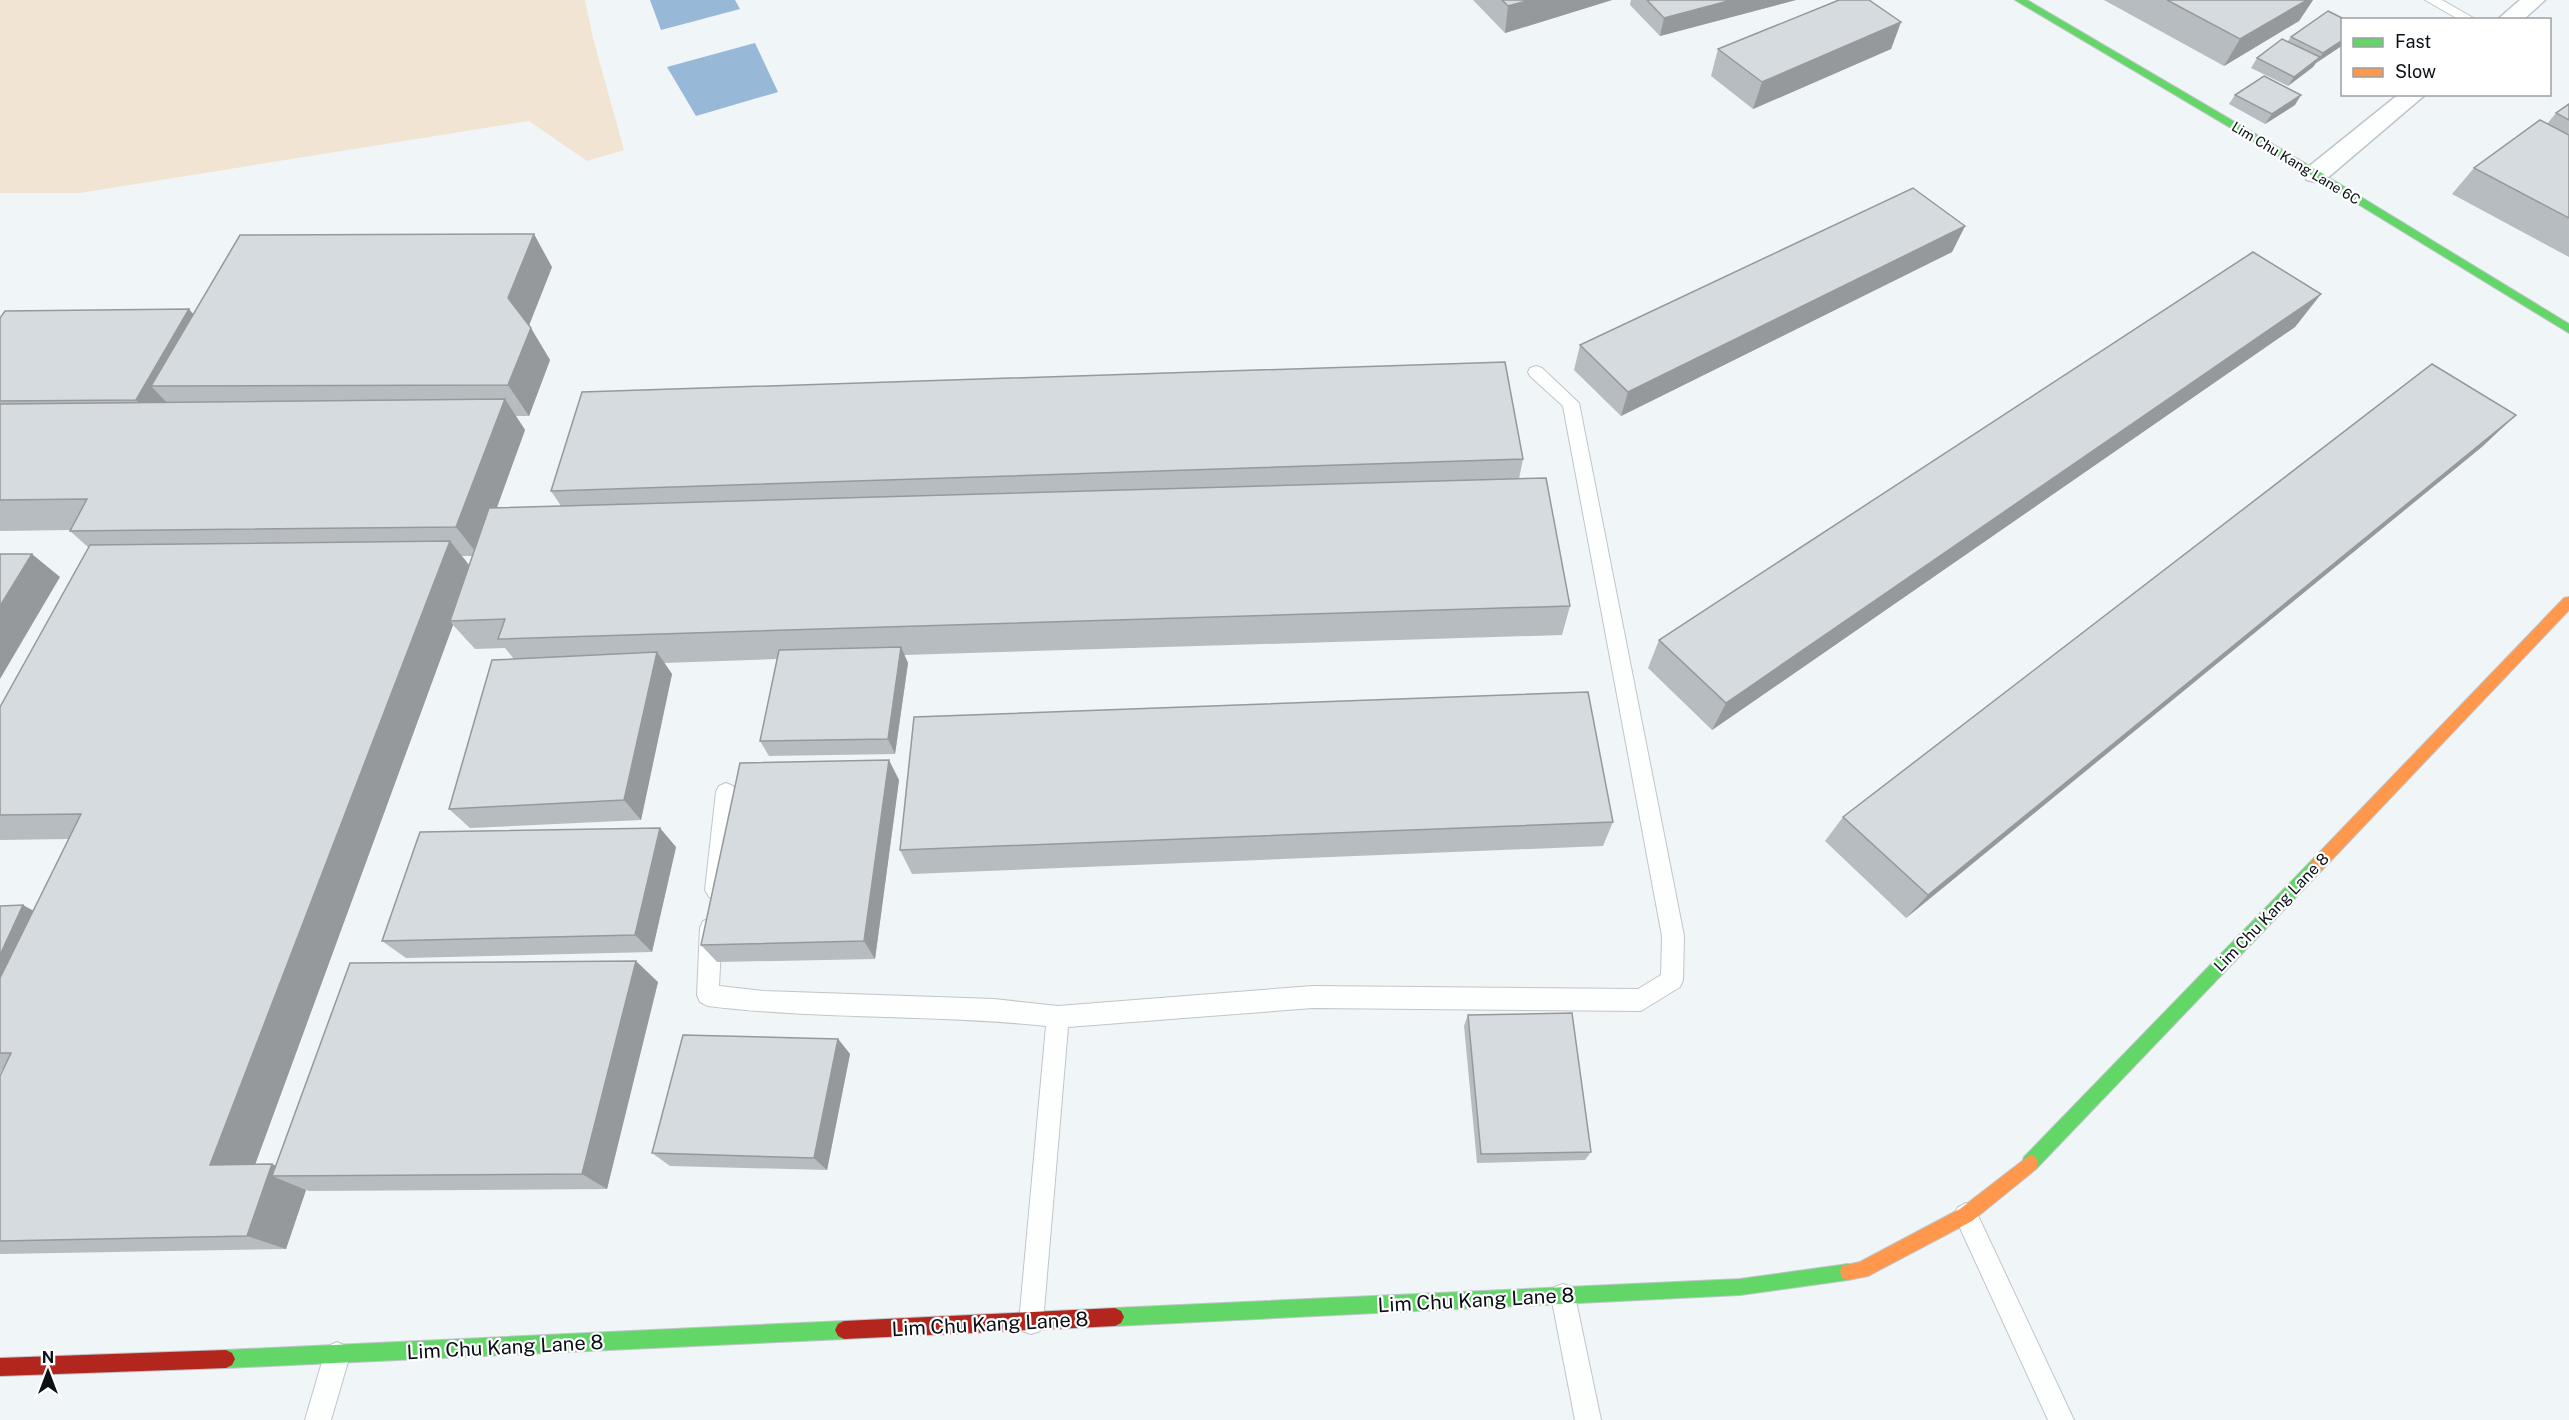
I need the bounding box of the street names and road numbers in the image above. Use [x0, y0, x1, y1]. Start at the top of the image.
street label: Lim Chu Kang Lane 6C [2229, 118, 2363, 208]
street label: Lim Chu Kang Lane 8 [2210, 849, 2333, 976]
street label: Lim Chu Kang Lane 8 [1377, 1283, 1575, 1317]
street label: Lim Chu Kang Lane 8 [891, 1307, 1089, 1341]
street label: Lim Chu Kang Lane 8 [406, 1330, 604, 1364]

